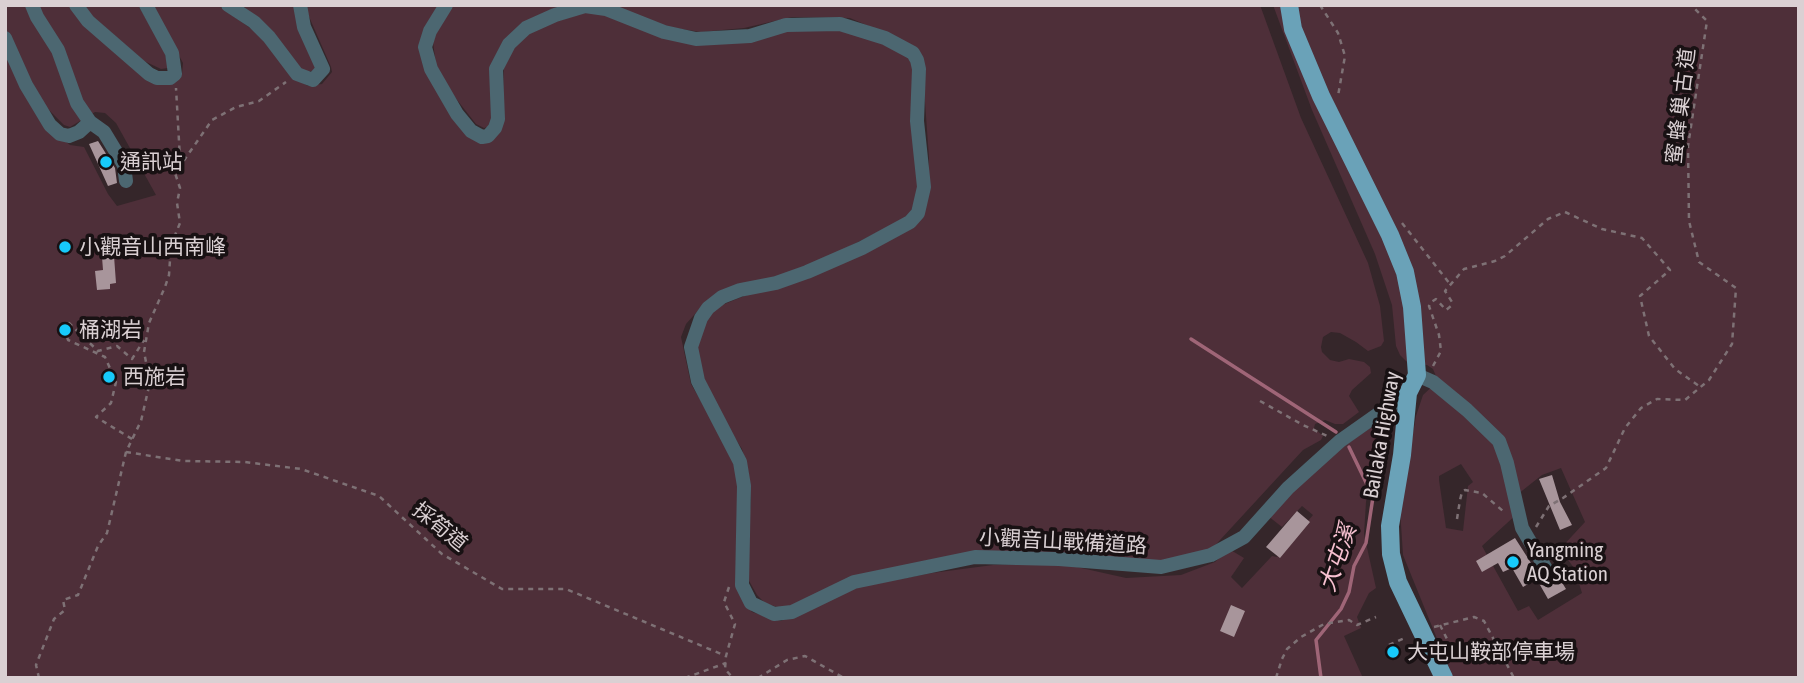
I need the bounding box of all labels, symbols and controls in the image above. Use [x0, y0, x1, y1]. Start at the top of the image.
street label: 蜜 蜂 巢 古 道 [1661, 47, 1701, 165]
place label: 通訊站 [120, 149, 183, 175]
marker: 通訊站 [98, 154, 114, 170]
place label: 小觀音山西南峰 [79, 234, 226, 260]
marker: 小觀音山西南峰 [57, 239, 73, 255]
place label: 桶湖岩 [79, 317, 142, 343]
marker: 桶湖岩 [57, 322, 73, 338]
place label: 西施岩 [123, 364, 186, 390]
marker: 西施岩 [101, 369, 117, 385]
street label: Bailaka Highway [1358, 369, 1406, 501]
street label: 採筍道 [408, 497, 472, 557]
water label: 大屯溪 [1314, 521, 1362, 595]
street label: 小觀音山戰備道路 [978, 525, 1148, 559]
place label: Yangming AQ Station [1527, 537, 1608, 587]
marker: Yangming AQ Station [1505, 554, 1521, 570]
place label: 大屯山鞍部停車場 [1407, 639, 1575, 665]
marker: 大屯山鞍部停車場 [1385, 644, 1401, 660]

